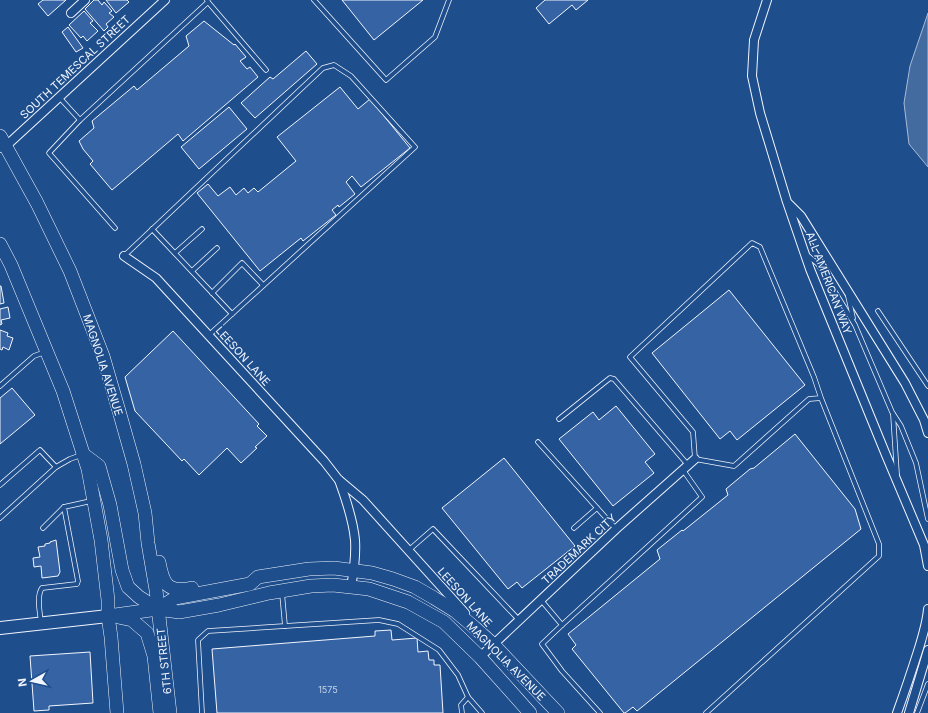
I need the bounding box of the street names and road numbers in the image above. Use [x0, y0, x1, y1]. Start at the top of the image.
street label: SOUTH TEMESCAL STREET [17, 12, 133, 122]
street label: ALL AMERICAN WAY [803, 230, 855, 337]
street label: MAGNOLIA AVENUE [80, 312, 126, 418]
street label: LEESON LANE [213, 323, 273, 389]
street label: TRADEMARK CITY [539, 510, 620, 587]
street label: LEESON LANE [435, 564, 495, 630]
street label: MAGNOLIA AVENUE [464, 619, 548, 703]
street label: 6TH STREET [154, 627, 174, 695]

